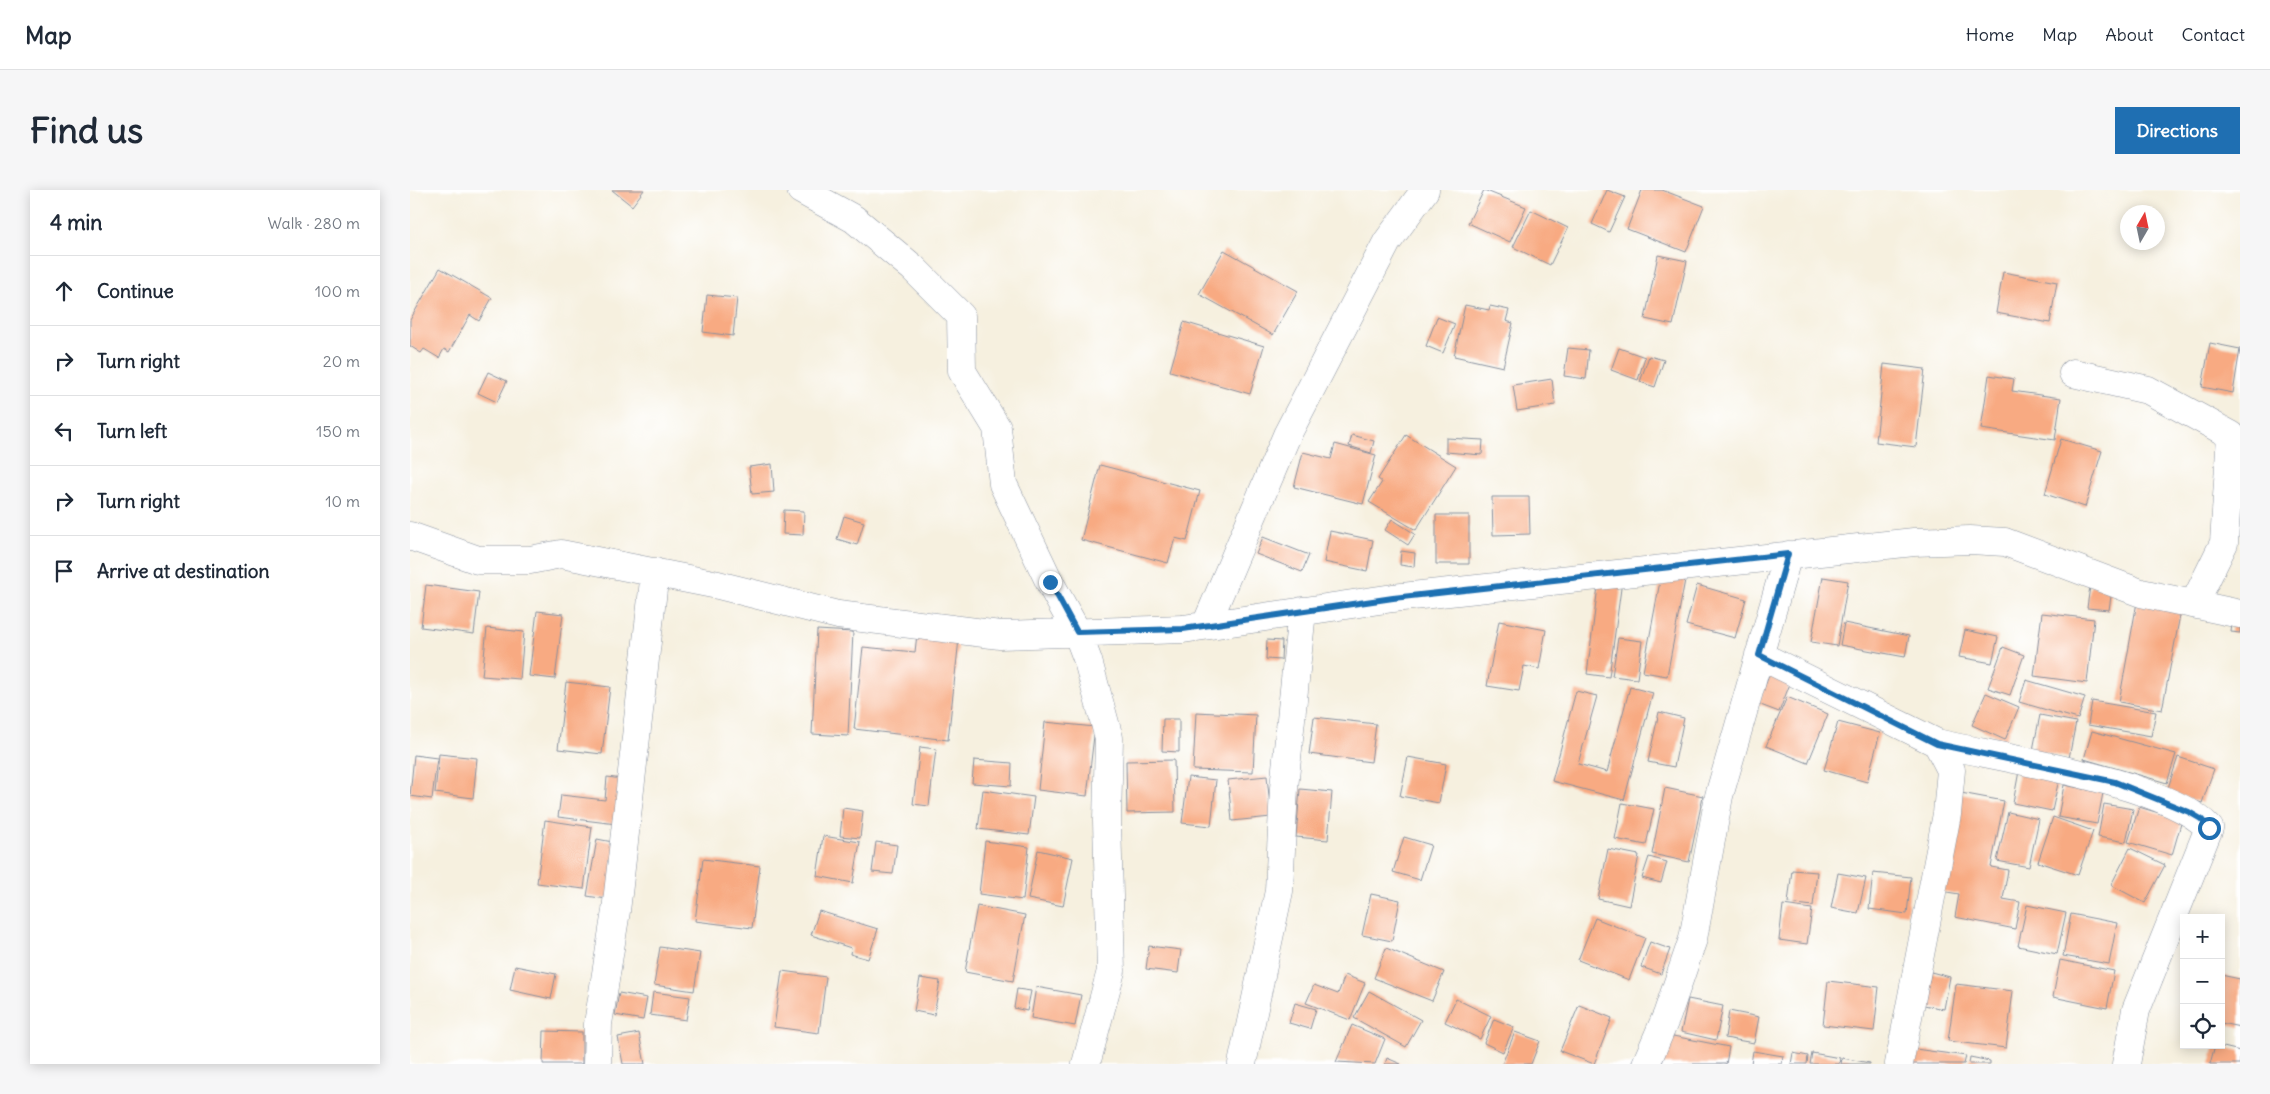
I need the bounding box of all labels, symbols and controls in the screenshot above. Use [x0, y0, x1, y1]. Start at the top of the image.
text: Map [25, 20, 72, 50]
text: Home [1966, 23, 2014, 46]
text: Map [2042, 23, 2077, 46]
text: About [2105, 23, 2153, 46]
text: Contact [2181, 23, 2245, 46]
button: Directions [2115, 107, 2240, 154]
text: Find us [30, 108, 143, 152]
north arrow [2120, 205, 2165, 250]
text: 4 min [50, 209, 102, 236]
text: Walk · 280 m [268, 213, 360, 233]
icon: ahead [50, 277, 78, 305]
text: Continue [97, 279, 174, 303]
text: 100 m [315, 281, 360, 301]
icon: right [50, 347, 78, 375]
text: Turn right [97, 349, 180, 373]
text: 20 m [323, 351, 360, 371]
icon: left [50, 417, 78, 445]
text: Turn left [97, 419, 167, 443]
text: 150 m [316, 421, 360, 441]
icon: right [50, 487, 78, 515]
text: Turn right [97, 489, 180, 513]
text: 10 m [325, 491, 360, 511]
icon: arrive [50, 557, 78, 585]
text: Arrive at destination [97, 559, 270, 583]
route end [1039, 571, 1062, 594]
route start [2198, 817, 2221, 840]
map controls [2180, 914, 2225, 1049]
button: + [2180, 914, 2225, 959]
button: − [2180, 959, 2225, 1004]
button: locate [2180, 1004, 2225, 1049]

